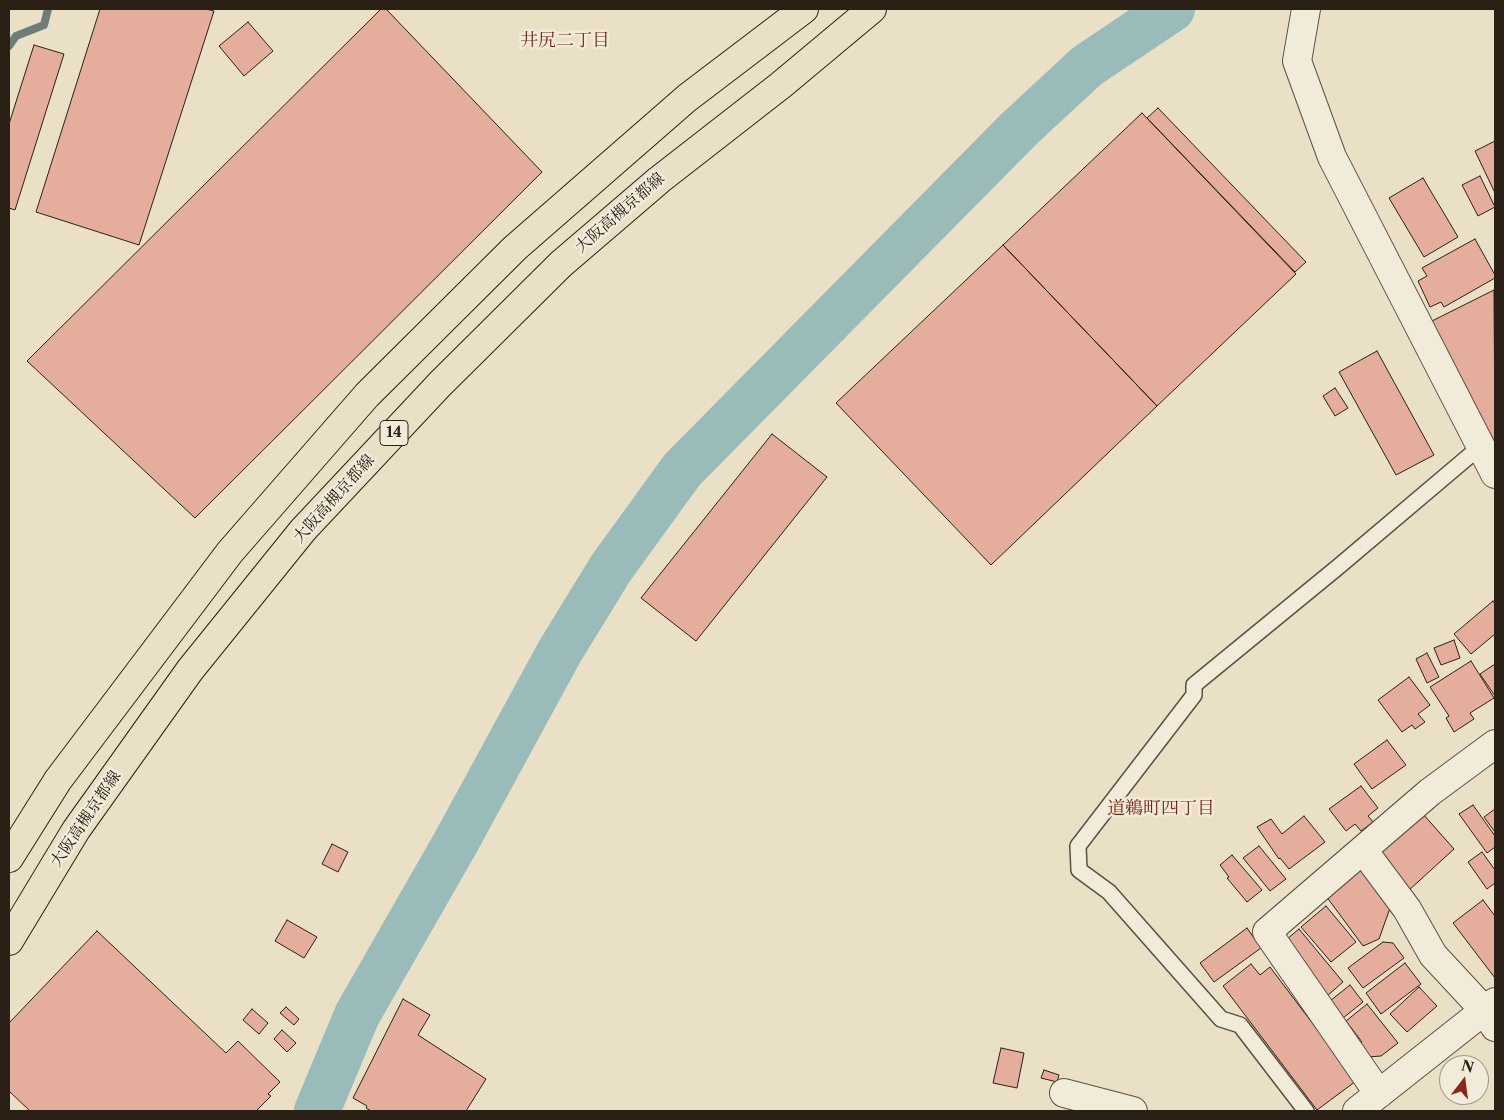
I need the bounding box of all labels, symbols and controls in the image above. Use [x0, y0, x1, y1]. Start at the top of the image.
district label: 井尻二丁目 [520, 30, 610, 52]
street label: 大阪高槻京都線 [571, 169, 669, 257]
road number: 14 [380, 420, 408, 446]
street label: 大阪高槻京都線 [289, 451, 379, 547]
street label: 大阪高槻京都線 [47, 767, 125, 871]
district label: 道鵜町四丁目 [1107, 798, 1215, 820]
north arrow [1439, 1055, 1489, 1105]
text: N [1459, 1056, 1476, 1077]

